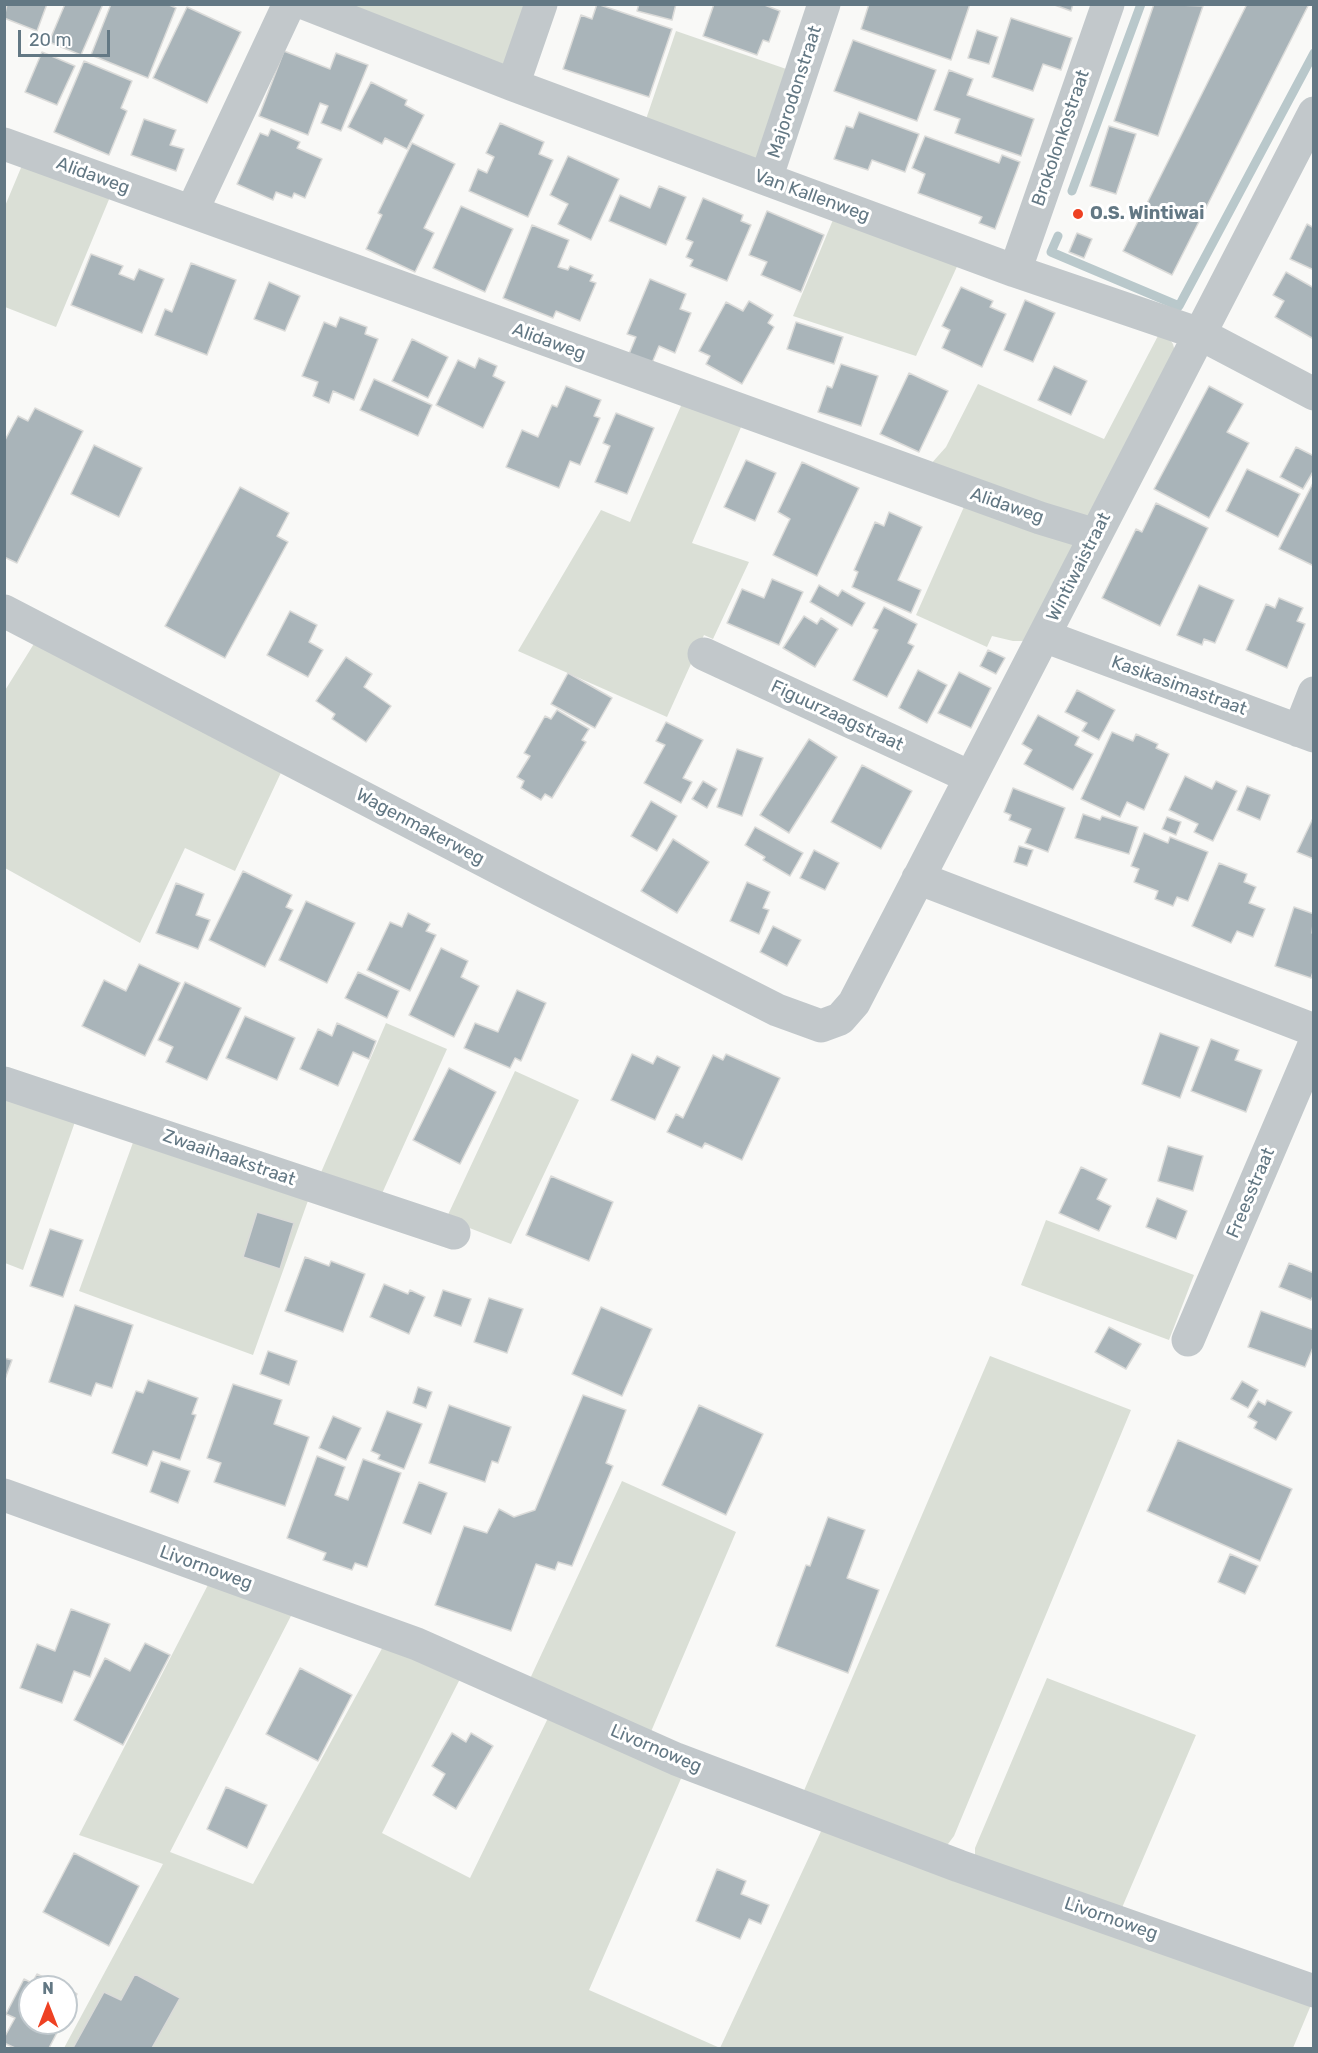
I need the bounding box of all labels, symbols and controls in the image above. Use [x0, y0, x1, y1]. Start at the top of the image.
scale bar [21, 18, 112, 56]
street label: Majorodonstraat [763, 23, 827, 161]
text: 20 m [29, 29, 71, 51]
street label: Brokolonkostraat [1028, 67, 1094, 209]
street label: Alidaweg [53, 153, 133, 199]
street label: Van Kallenweg [751, 165, 873, 227]
place label: O.S. Wintiwai [1090, 203, 1204, 225]
marker: O.S. Wintiwai [1071, 207, 1085, 221]
street label: Alidaweg [509, 319, 589, 365]
street label: Alidaweg [967, 483, 1047, 529]
street label: Wintiwaistraat [1042, 509, 1116, 625]
street label: Kasikasimastraat [1108, 651, 1250, 721]
street label: Figuurzaagstraat [767, 676, 907, 756]
street label: Wagenmakerweg [352, 784, 488, 870]
street label: Zwaaihaakstraat [160, 1125, 298, 1191]
street label: Freesstraat [1222, 1145, 1280, 1241]
street label: Livornoweg [157, 1541, 255, 1595]
street label: Livornoweg [607, 1720, 705, 1778]
street label: Livornoweg [1061, 1893, 1161, 1945]
north arrow [18, 1975, 78, 2035]
text: N [42, 1979, 54, 1998]

